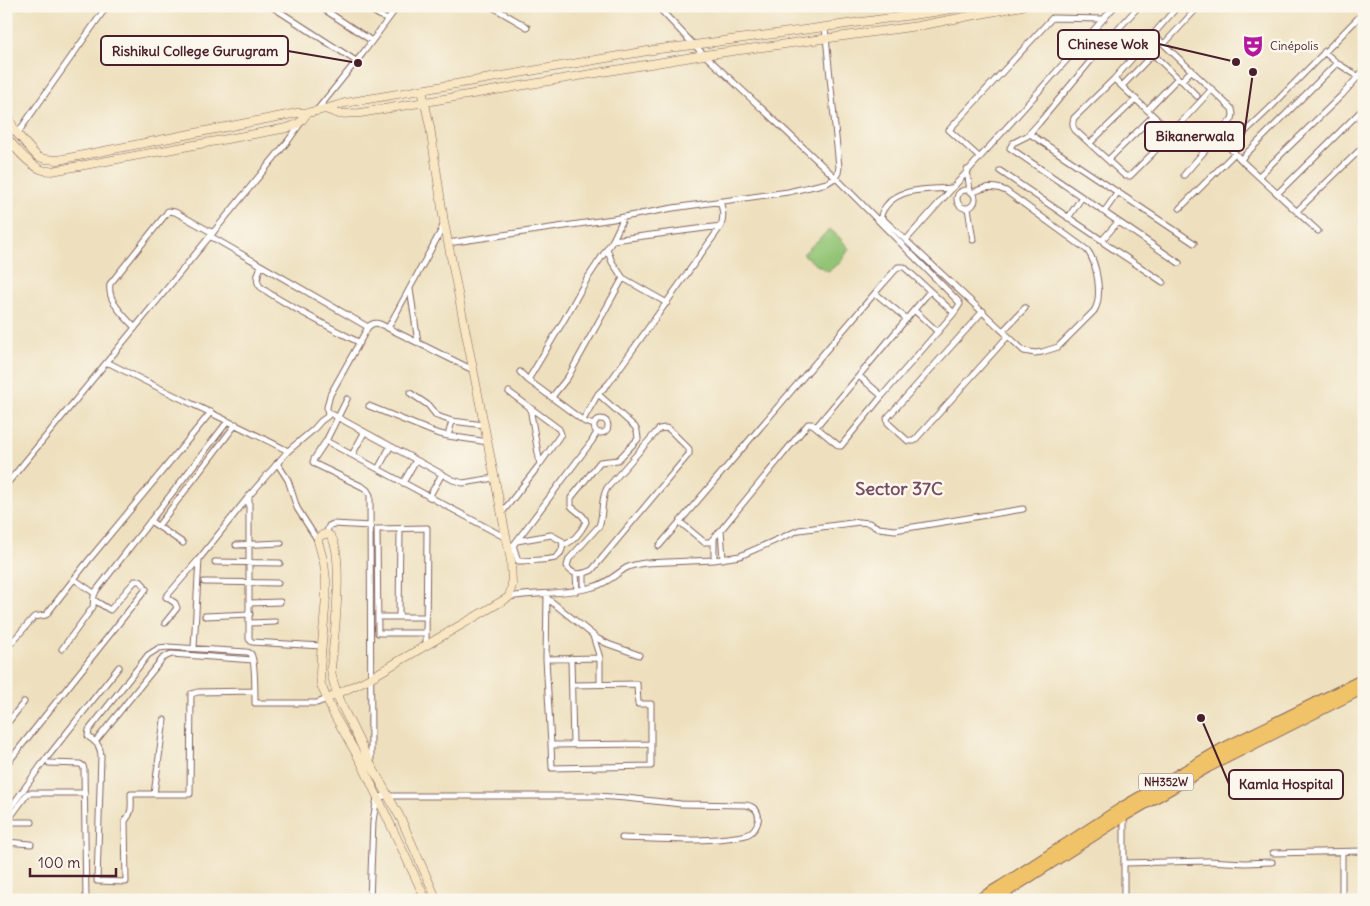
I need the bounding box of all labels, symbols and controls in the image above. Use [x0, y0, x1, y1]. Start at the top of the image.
callout: Chinese Wok [1058, 30, 1159, 59]
theatre icon: Cinépolis [1240, 33, 1266, 59]
text: Chinese Wok [1068, 35, 1148, 53]
callout: Rishikul College Gurugram [101, 36, 288, 65]
place label: Cinépolis [1270, 38, 1318, 53]
text: Rishikul College Gurugram [112, 42, 279, 60]
callout: Bikanerwala [1145, 122, 1244, 151]
text: Bikanerwala [1156, 127, 1234, 145]
district label: Sector 37C [855, 477, 943, 500]
callout: Kamla Hospital [1229, 770, 1343, 799]
road number: NH352W [1138, 774, 1194, 790]
text: Kamla Hospital [1239, 775, 1333, 793]
scale bar [30, 846, 116, 878]
text: 100 m [38, 853, 80, 872]

